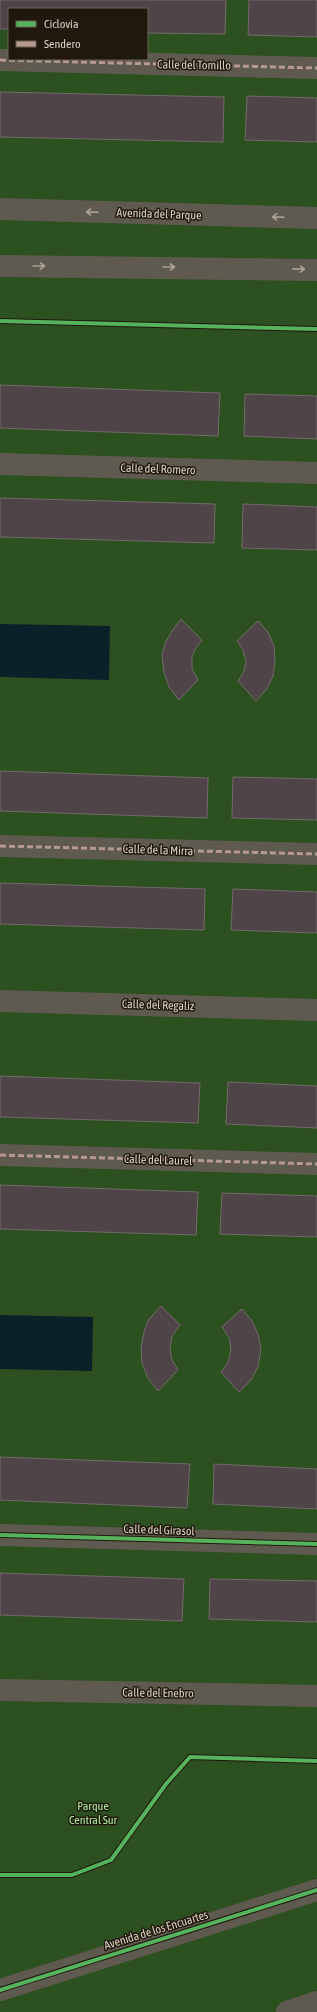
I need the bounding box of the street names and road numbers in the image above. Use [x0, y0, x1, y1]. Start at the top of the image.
street label: Calle del Tomillo [157, 57, 231, 73]
street label: Avenida del Parque [116, 206, 202, 222]
street label: Calle del Romero [120, 461, 196, 477]
street label: Calle de la Mirra [122, 842, 194, 858]
street label: Calle del Regaliz [122, 997, 195, 1013]
street label: Calle del Laurel [124, 1152, 193, 1168]
street label: Calle del Girasol [123, 1522, 196, 1538]
street label: Calle del Enebro [122, 1685, 194, 1701]
street label: Avenida de los Encuartes [102, 1907, 210, 1953]

